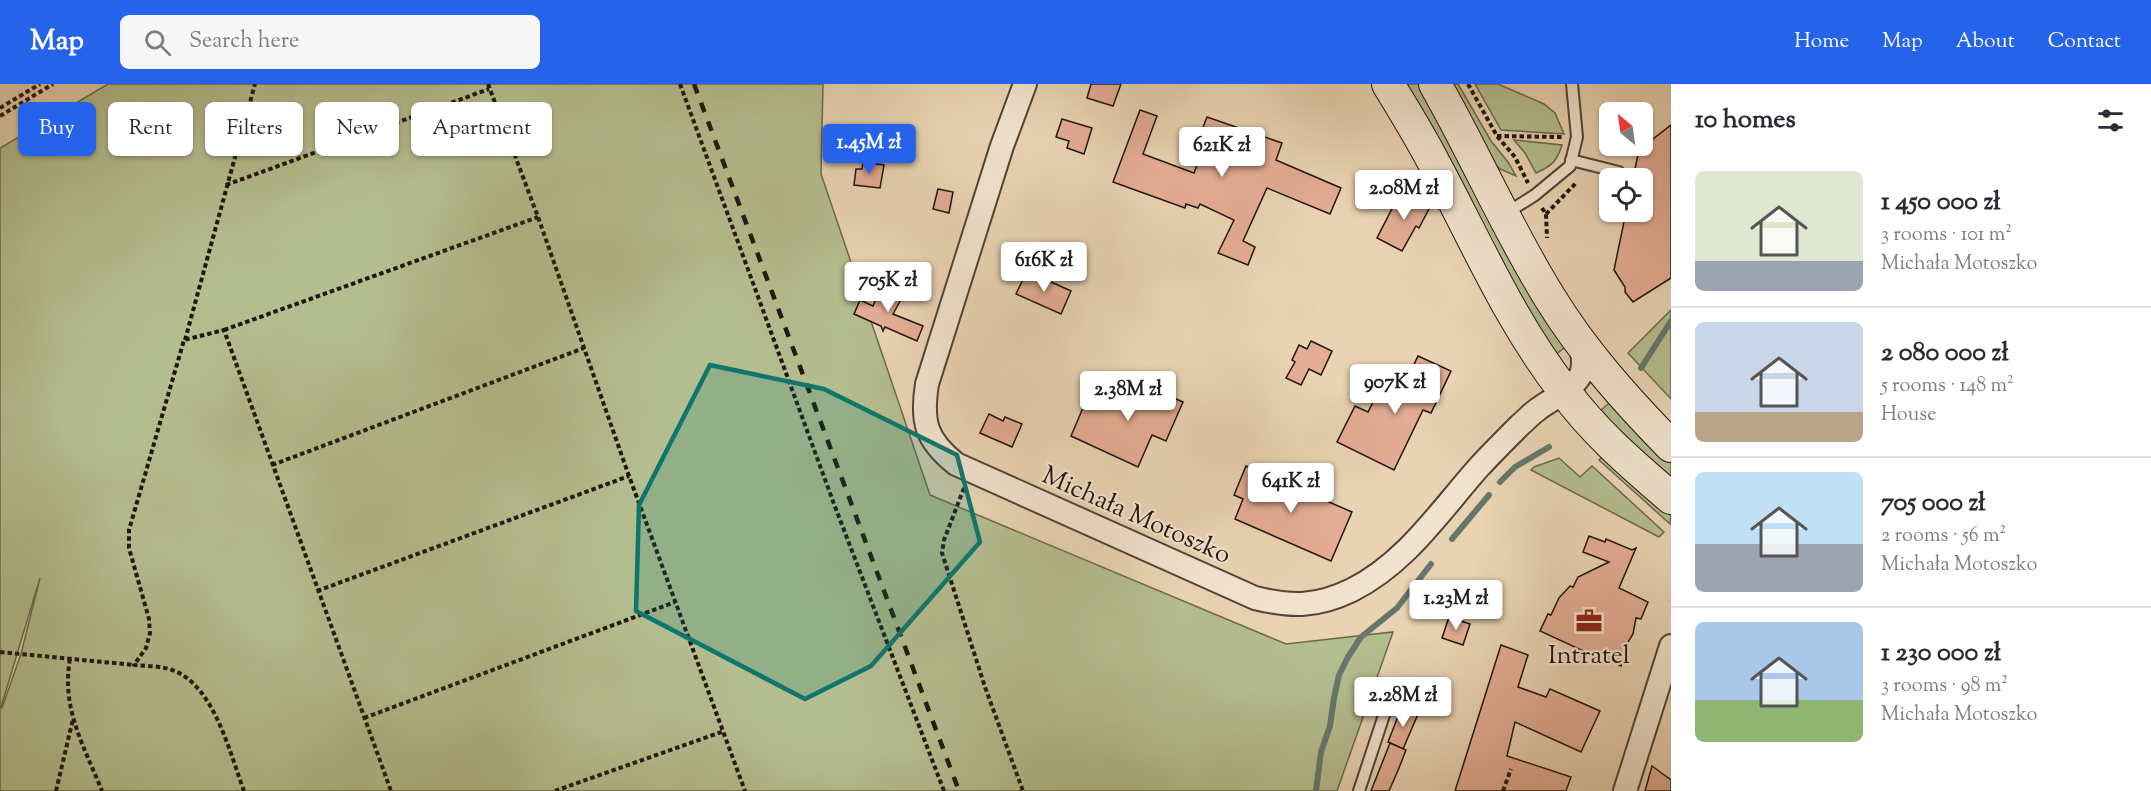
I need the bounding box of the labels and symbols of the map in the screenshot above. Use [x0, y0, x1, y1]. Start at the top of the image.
north arrow [1599, 102, 1653, 156]
pin: 1.45M zł [807, 124, 931, 175]
pin: 621K zł [1167, 127, 1277, 178]
pin: 2.08M zł [1342, 170, 1466, 221]
pin: 616K zł [989, 242, 1099, 293]
pin: 705K zł [833, 262, 943, 313]
pin: 907K zł [1340, 364, 1450, 415]
pin: 2.38M zł [1066, 371, 1190, 422]
street label: Michała Motoszko [1036, 458, 1236, 575]
pin: 641K zł [1236, 463, 1346, 514]
pin: 1.23M zł [1394, 580, 1518, 631]
office icon: Intratel [1574, 606, 1604, 636]
place label: Intratel [1548, 638, 1630, 675]
pin: 2.28M zł [1341, 677, 1465, 728]

